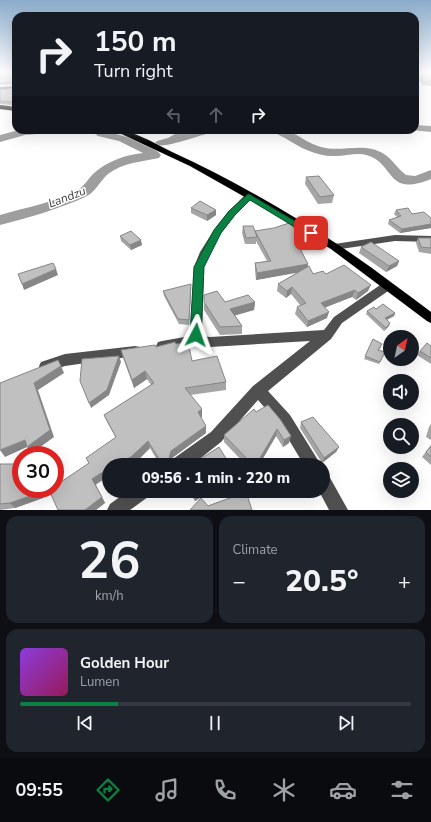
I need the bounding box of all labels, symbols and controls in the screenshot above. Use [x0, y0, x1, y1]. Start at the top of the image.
text: 150 m [94, 23, 177, 61]
icon: right [28, 28, 80, 80]
text: Turn right [94, 59, 173, 83]
icon: left [163, 104, 185, 126]
icon: ahead [205, 104, 227, 126]
icon: right [247, 104, 269, 126]
water label: Landzu [46, 182, 88, 211]
pin [294, 216, 328, 250]
icon: arrive [300, 222, 322, 244]
position arrow [175, 314, 217, 356]
north arrow [383, 330, 419, 366]
map controls [383, 330, 419, 498]
button: sound [383, 374, 419, 410]
button: search [383, 418, 419, 454]
speed limit sign: 30 [12, 446, 64, 498]
button: layers [383, 462, 419, 498]
text: 09:56 · 1 min · 220 m [142, 468, 290, 488]
text: 26 [78, 525, 140, 596]
text: Climate [233, 541, 278, 559]
text: 20.5° [285, 561, 358, 602]
text: − [233, 567, 246, 597]
text: + [398, 567, 411, 597]
text: km/h [95, 587, 124, 605]
text: Golden Hour [80, 653, 169, 673]
text: Lumen [80, 673, 120, 691]
icon: previous [74, 712, 96, 734]
icon: pause [204, 712, 226, 734]
icon: next [335, 712, 357, 734]
icon: directions [94, 776, 122, 804]
icon: music [153, 776, 181, 804]
icon: phone [211, 776, 239, 804]
icon: climate [270, 776, 298, 804]
icon: car [329, 776, 357, 804]
icon: filters [388, 776, 416, 804]
text: 09:55 [15, 778, 63, 802]

